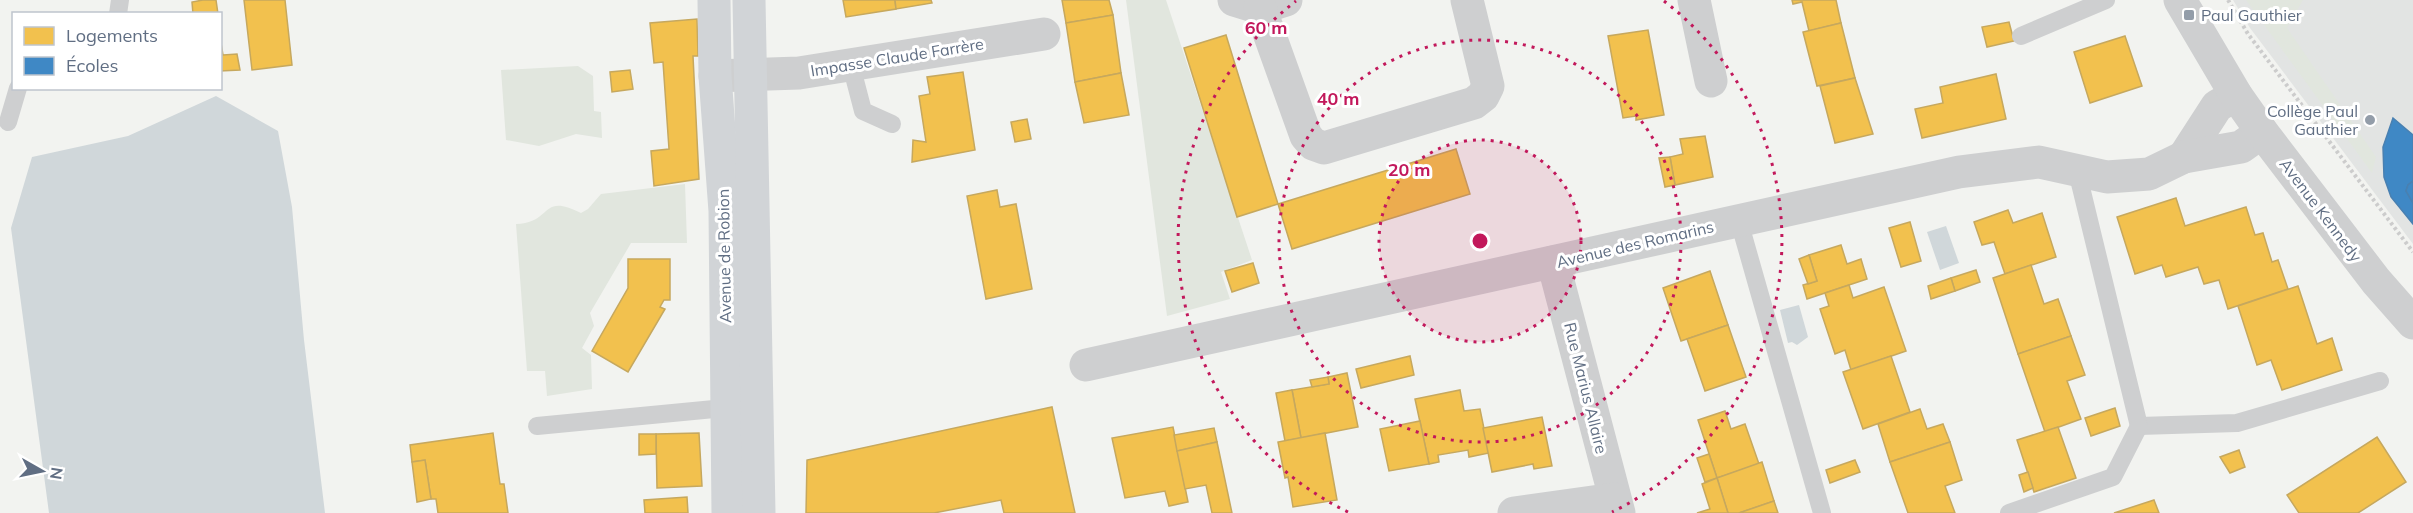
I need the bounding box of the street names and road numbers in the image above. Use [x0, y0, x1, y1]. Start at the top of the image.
street label: Impasse Claude Farrère [809, 33, 985, 81]
street label: Avenue Kennedy [2276, 154, 2367, 266]
street label: Avenue de Robion [713, 189, 735, 323]
street label: Avenue des Romarins [1554, 216, 1716, 272]
street label: Rue Marius Allaire [1560, 320, 1612, 456]

